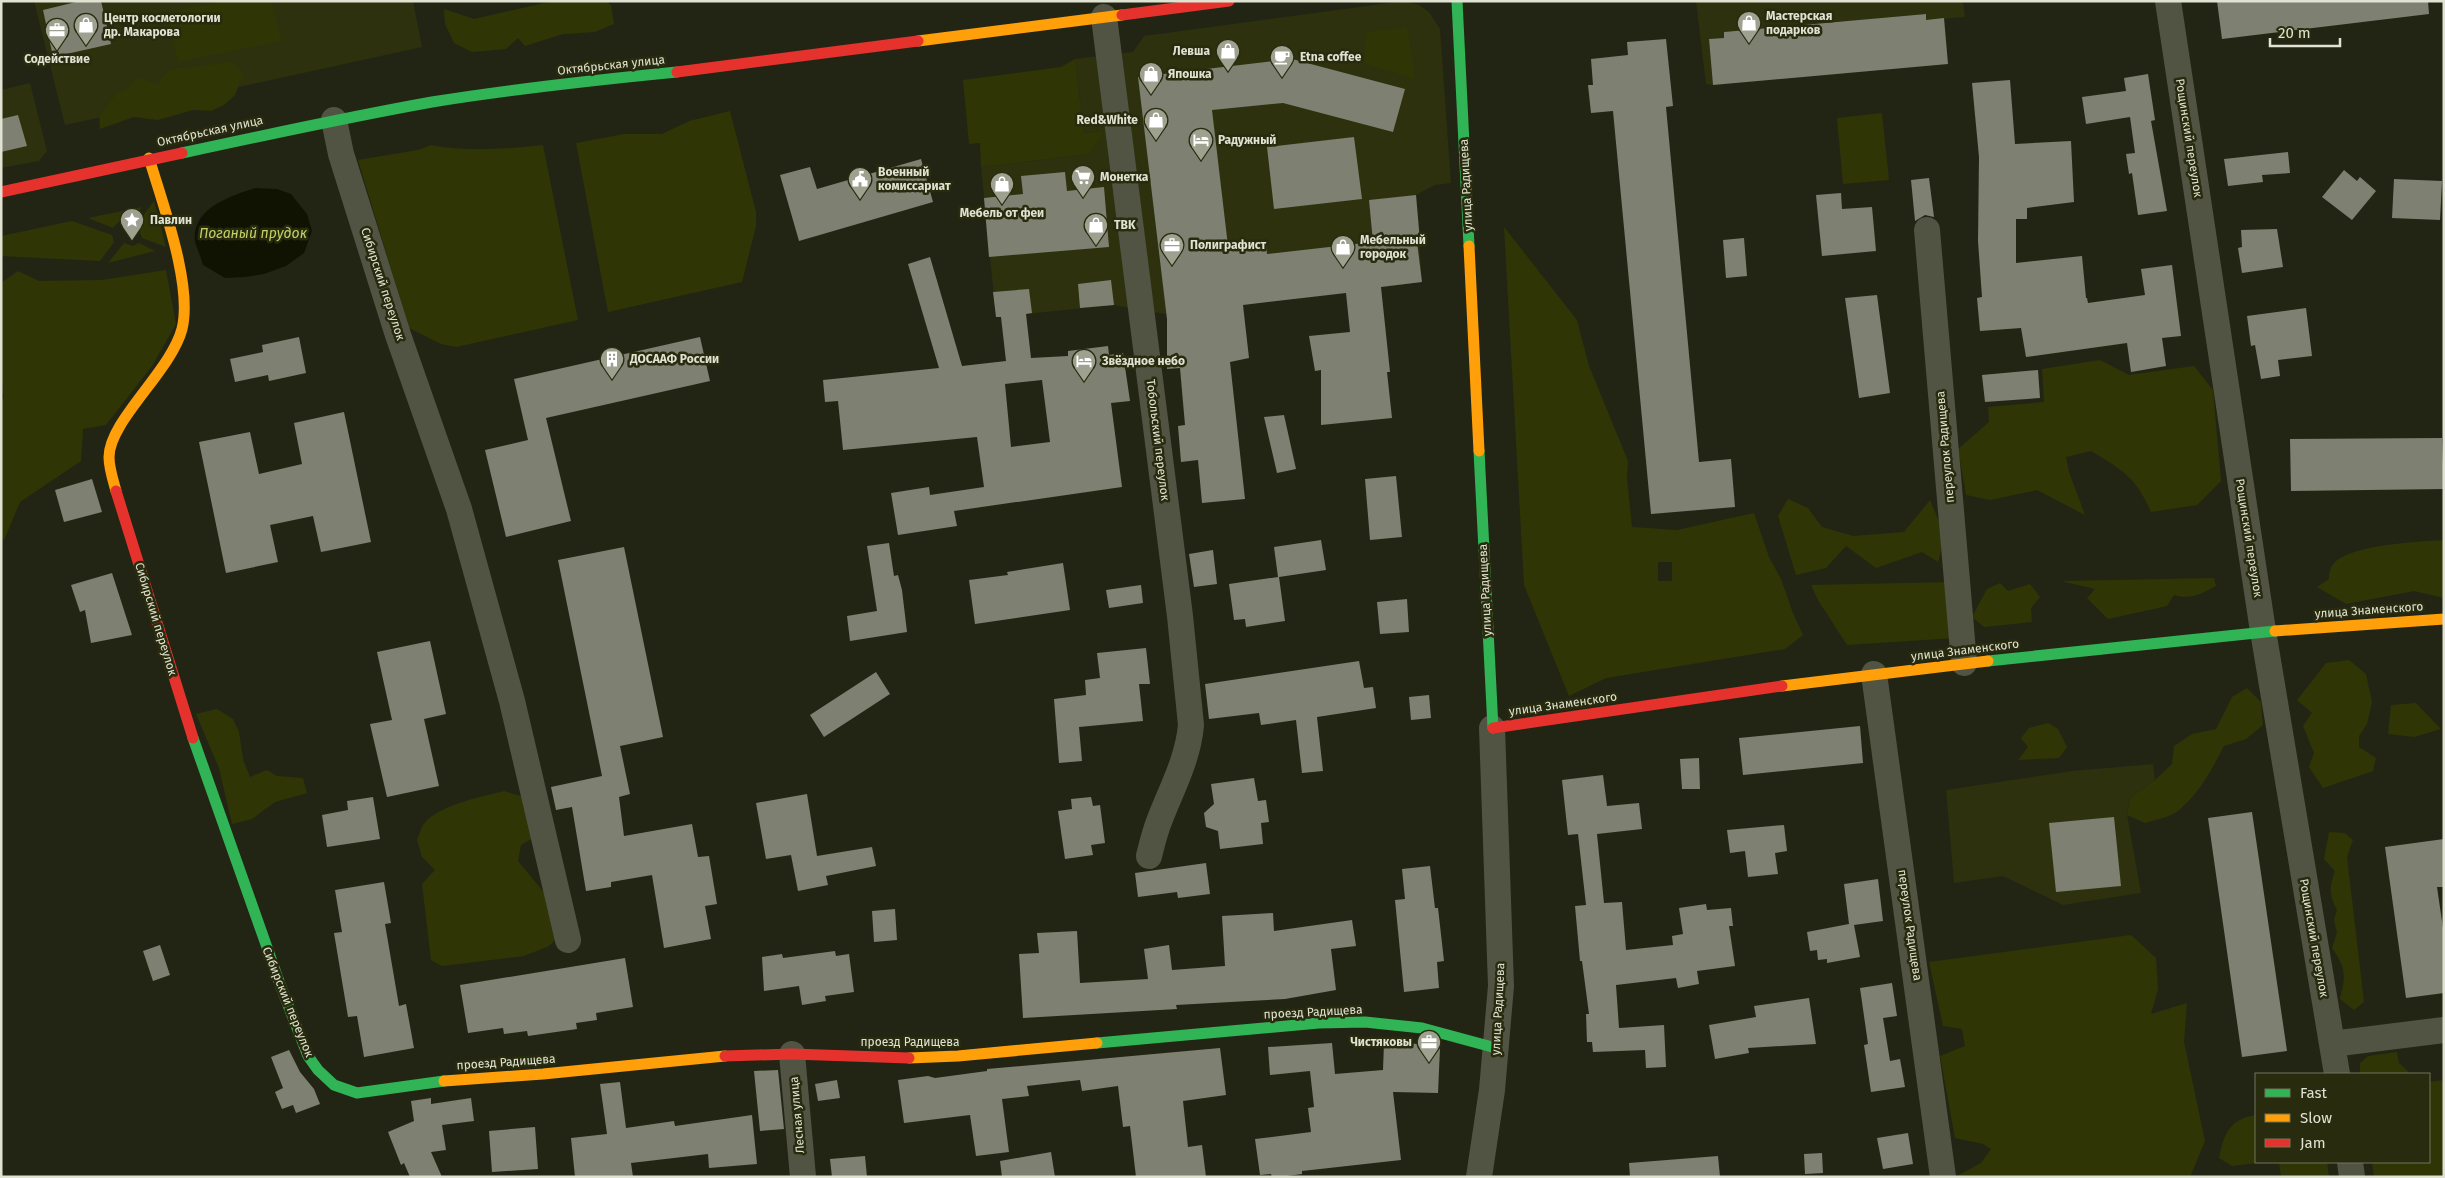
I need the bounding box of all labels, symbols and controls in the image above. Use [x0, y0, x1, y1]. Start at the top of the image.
place label: Мастерская подарков [1766, 9, 1832, 37]
shop icon: Мастерская подарков [1736, 10, 1762, 44]
place label: Центр косметологии др. Макарова [104, 11, 221, 39]
shop icon: Центр косметологии др. Макарова [73, 12, 99, 46]
scale bar [2270, 15, 2340, 47]
office icon: Содействие [44, 17, 70, 51]
text: 20 m [2278, 24, 2311, 42]
shop icon: Левша [1215, 38, 1241, 72]
place label: Левша [1173, 44, 1210, 58]
cafe icon: Etna coffee [1269, 44, 1295, 78]
place label: Etna coffee [1300, 50, 1362, 64]
place label: Содействие [24, 52, 90, 66]
street label: Октябрьская улица [557, 52, 665, 78]
shop icon: Япошка [1138, 61, 1164, 95]
place label: Япошка [1168, 67, 1212, 81]
street label: Рощинский переулок [2173, 78, 2205, 199]
shop icon: Red&White [1143, 107, 1169, 141]
street label: Октябрьская улица [156, 113, 264, 149]
place label: Red&White [1077, 113, 1138, 127]
hotel icon: Радужный [1188, 127, 1214, 161]
place label: Радужный [1218, 133, 1276, 147]
street label: улица Радищева [1457, 138, 1475, 232]
supermarket icon: Монетка [1070, 164, 1096, 198]
place label: Военный комиссариат [878, 165, 951, 193]
public building icon: Военный комиссариат [847, 166, 873, 200]
place label: Монетка [1100, 170, 1149, 184]
shop icon: Мебель от феи [989, 171, 1015, 205]
place label: Мебель от феи [960, 206, 1044, 220]
place icon: Павлин [119, 207, 145, 241]
shop icon: TBK [1083, 212, 1109, 246]
place label: Павлин [150, 213, 192, 227]
place label: TBK [1114, 218, 1136, 232]
water label: Поганый прудок [199, 225, 308, 242]
street label: Сибирский переулок [358, 226, 408, 343]
office icon: Полиграфист [1159, 232, 1185, 266]
place label: Мебельный городок [1360, 233, 1426, 261]
shop icon: Мебельный городок [1330, 234, 1356, 268]
place label: Полиграфист [1190, 238, 1267, 252]
building icon: ДОСААФ России [599, 346, 625, 380]
hotel icon: Звёздное небо [1071, 348, 1097, 382]
place label: ДОСААФ России [629, 352, 719, 366]
place label: Звёздное небо [1101, 354, 1185, 368]
street label: Тобольский переулок [1144, 379, 1172, 502]
street label: переулок Радищева [1933, 390, 1957, 504]
street label: Рощинский переулок [2233, 478, 2265, 599]
street label: улица Радищева [1476, 543, 1494, 637]
street label: Сибирский переулок [132, 561, 180, 678]
street label: улица Знаменского [2314, 599, 2424, 621]
street label: улица Знаменского [1910, 636, 2020, 664]
street label: улица Знаменского [1508, 689, 1618, 719]
street label: переулок Радищева [1895, 868, 1925, 982]
street label: Рощинский переулок [2297, 878, 2331, 999]
street label: Сибирский переулок [259, 945, 317, 1060]
street label: улица Радищева [1489, 962, 1507, 1056]
street label: проезд Радищева [1263, 1002, 1363, 1022]
office icon: Чистяковы [1416, 1029, 1442, 1063]
street label: проезд Радищева [860, 1035, 960, 1049]
place label: Чистяковы [1350, 1035, 1412, 1049]
street label: проезд Радищева [456, 1052, 556, 1072]
legend [2255, 1073, 2430, 1163]
street label: Лесная улица [787, 1076, 807, 1154]
text: Fast [2300, 1084, 2327, 1102]
text: Slow [2300, 1109, 2332, 1127]
text: Jam [2300, 1134, 2326, 1152]

